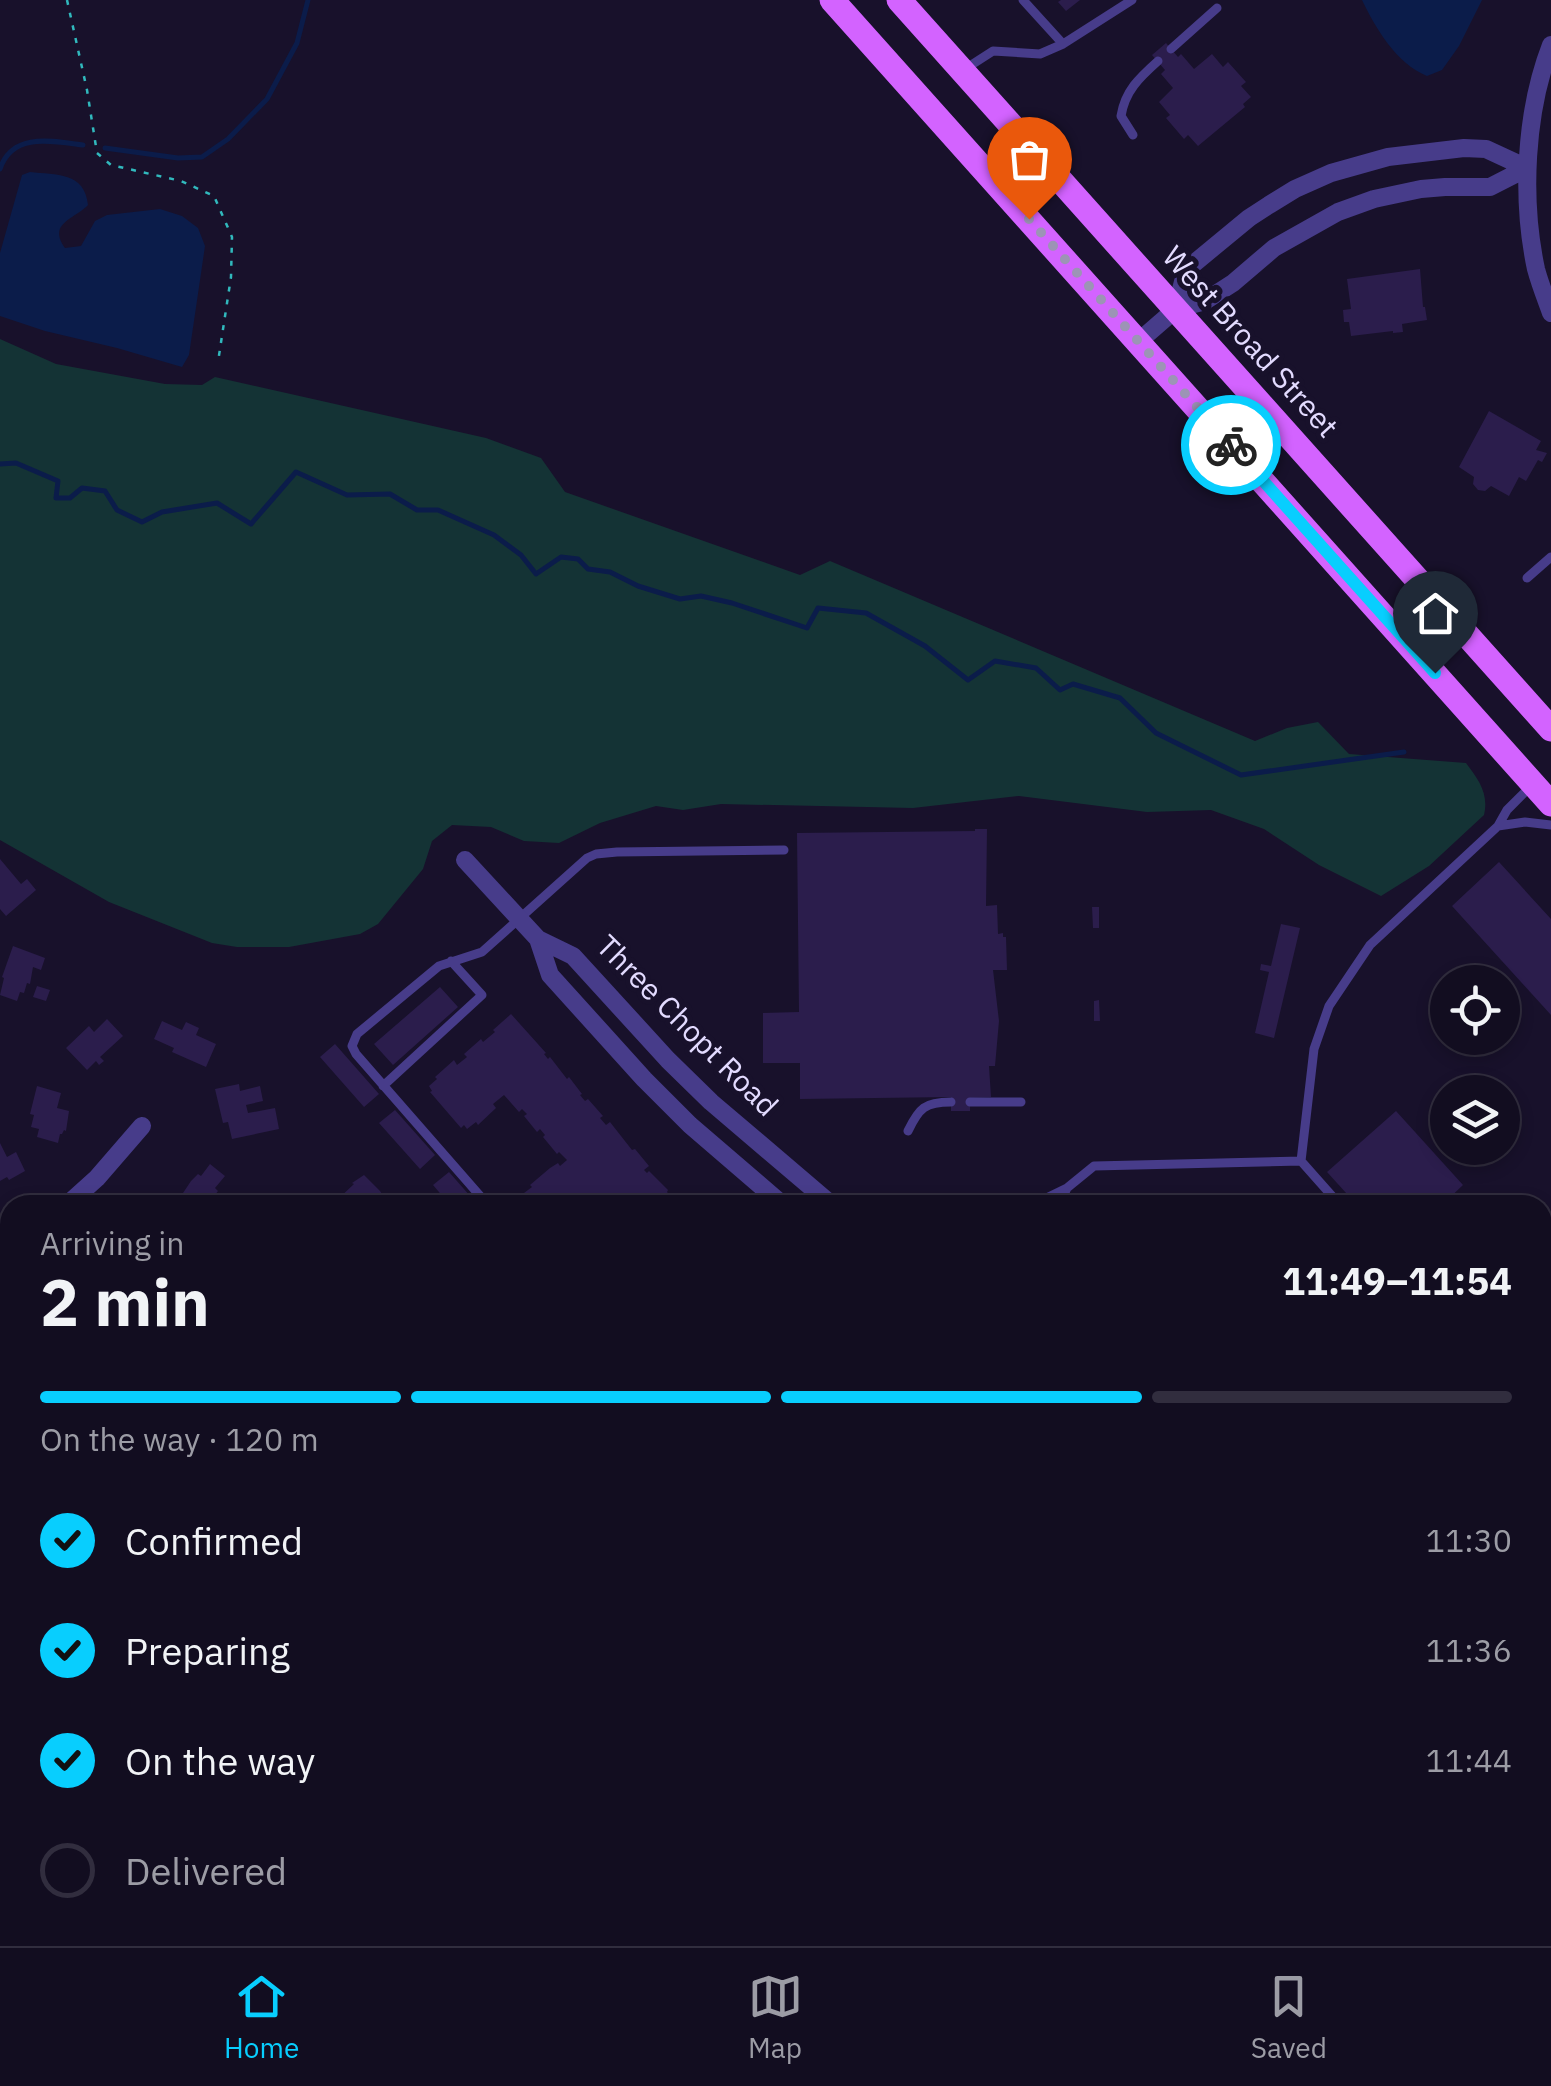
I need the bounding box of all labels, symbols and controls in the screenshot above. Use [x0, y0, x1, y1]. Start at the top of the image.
pin [987, 117, 1072, 220]
icon: bag [1002, 132, 1057, 187]
street label: West Broad Street [1155, 237, 1348, 445]
courier [1181, 395, 1281, 495]
icon: bike [1204, 418, 1259, 473]
pin [1393, 571, 1478, 674]
icon: home [1408, 586, 1463, 641]
street label: Three Chopt Road [589, 926, 787, 1124]
map controls [1430, 965, 1520, 1165]
button: locate [1430, 965, 1520, 1055]
button: layers [1430, 1075, 1520, 1165]
text: Arriving in [40, 1222, 185, 1264]
text: 11:49–11:54 [1282, 1256, 1512, 1305]
text: 2 min [40, 1259, 210, 1344]
text: On the way · 120 m [40, 1418, 319, 1460]
icon: check [40, 1513, 95, 1568]
text: Confirmed [125, 1516, 303, 1565]
text: 11:30 [1426, 1519, 1512, 1561]
icon: check [40, 1623, 95, 1678]
text: Preparing [125, 1626, 290, 1675]
text: 11:36 [1426, 1629, 1512, 1671]
icon: check [40, 1733, 95, 1788]
text: On the way [125, 1736, 315, 1785]
text: 11:44 [1426, 1739, 1512, 1781]
text: Delivered [125, 1846, 287, 1895]
tab: Home [224, 1969, 299, 2066]
tab: Map [748, 1969, 803, 2066]
tab: Saved [1251, 1969, 1327, 2066]

